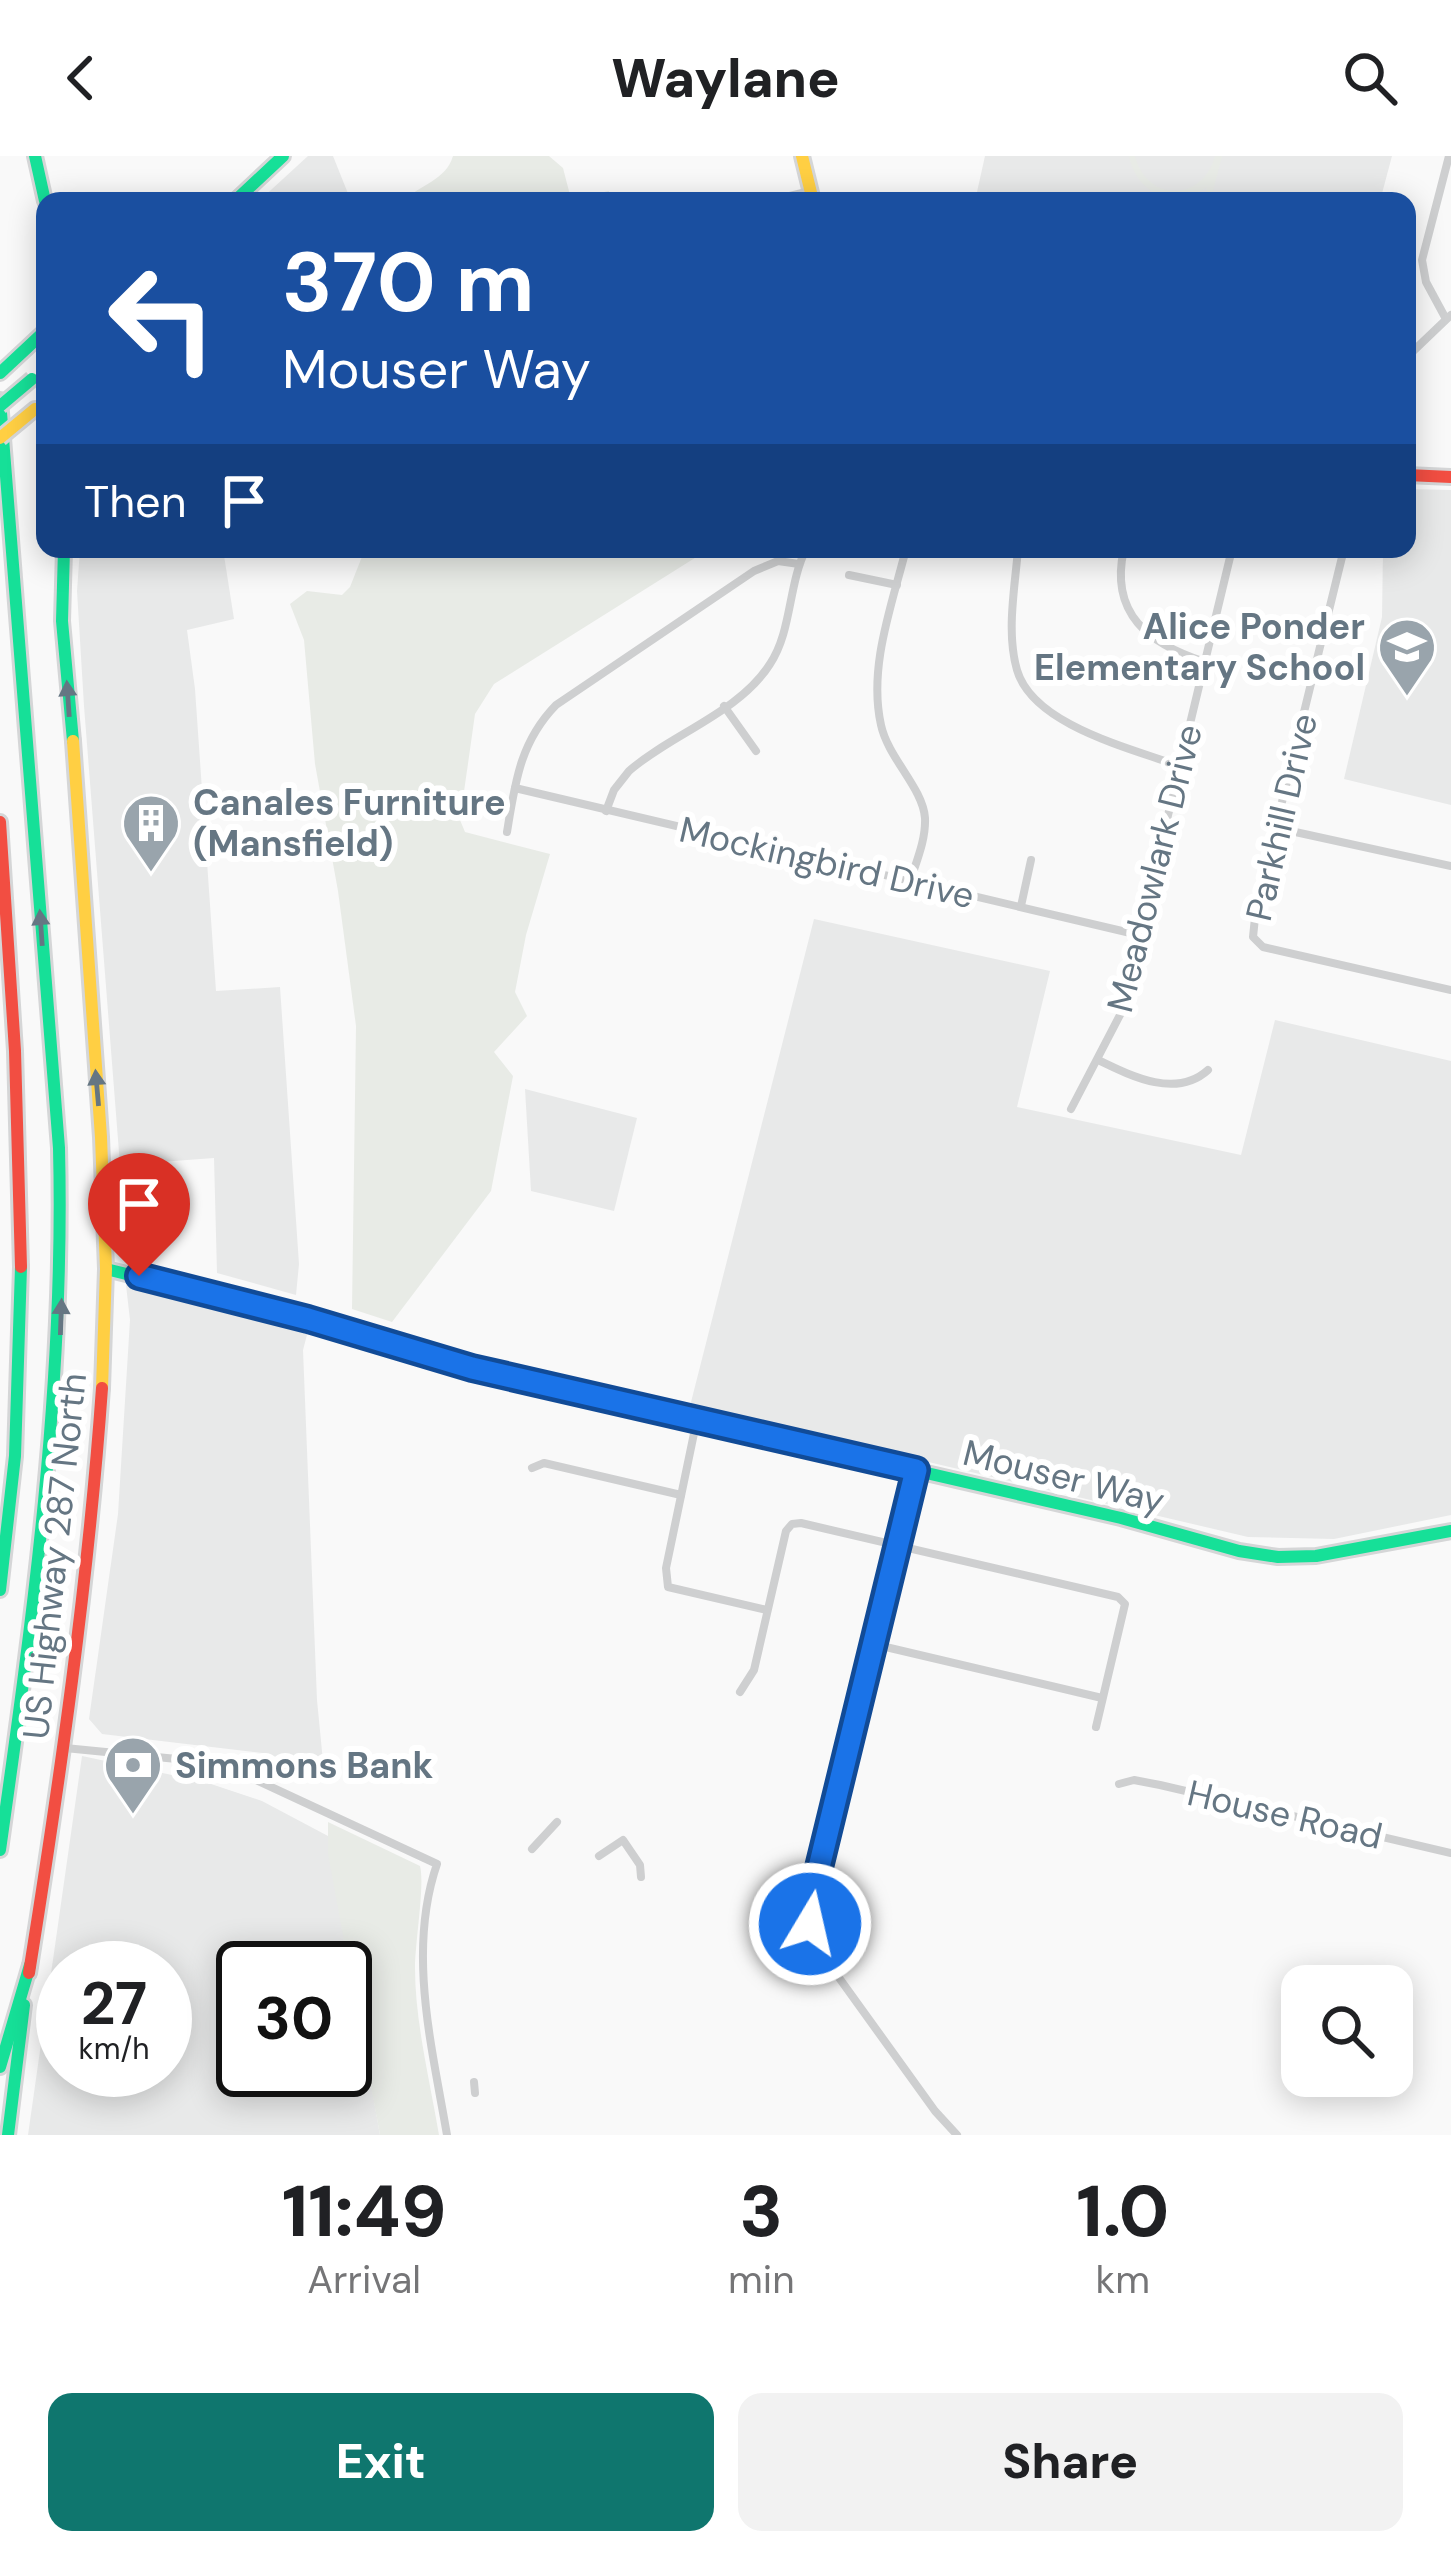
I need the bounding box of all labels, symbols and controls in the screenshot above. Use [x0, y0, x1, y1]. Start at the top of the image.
text: Waylane [611, 43, 840, 114]
icon: back [48, 45, 114, 111]
icon: search [1337, 45, 1403, 111]
text: 370 m [282, 228, 535, 337]
icon: left [84, 240, 240, 396]
text: Mouser Way [282, 334, 591, 405]
icon: arrive [211, 468, 277, 534]
text: Then [84, 472, 187, 531]
place label: Alice Ponder Elementary School [1034, 603, 1365, 691]
school or university icon: Alice Ponder Elementary School [1376, 616, 1438, 698]
one-way arrow [58, 680, 77, 717]
street label: Parkhill Drive [1235, 709, 1328, 925]
street label: Meadowlark Drive [1096, 719, 1213, 1017]
place label: Canales Furniture (Mansfield) [193, 779, 506, 867]
building icon: Canales Furniture (Mansfield) [120, 792, 182, 874]
street label: Mockingbird Drive [675, 806, 979, 919]
one-way arrow [32, 909, 51, 946]
one-way arrow [87, 1069, 106, 1106]
pin [88, 1153, 190, 1276]
icon: arrive [106, 1171, 172, 1237]
one-way arrow [52, 1297, 71, 1335]
street label: US Highway 287 North [12, 1371, 97, 1741]
street label: Mouser Way [958, 1429, 1169, 1524]
bank icon: Simmons Bank [102, 1734, 164, 1816]
place label: Simmons Bank [175, 1742, 433, 1789]
street label: House Road [1183, 1769, 1387, 1860]
position arrow [747, 1861, 873, 1987]
speed limit sign: 30 [216, 1941, 372, 2097]
text: 27 [81, 1964, 147, 2043]
map controls [1281, 1965, 1413, 2097]
button: search [1281, 1965, 1413, 2097]
text: km/h [79, 2029, 149, 2068]
text: 11:49 [282, 2165, 446, 2258]
text: 3 [740, 2165, 783, 2258]
text: 1.0 [1076, 2165, 1169, 2258]
text: Arrival [307, 2254, 421, 2305]
text: min [728, 2254, 795, 2305]
text: km [1096, 2254, 1150, 2305]
button: Exit [48, 2393, 714, 2531]
button: Share [738, 2393, 1403, 2531]

